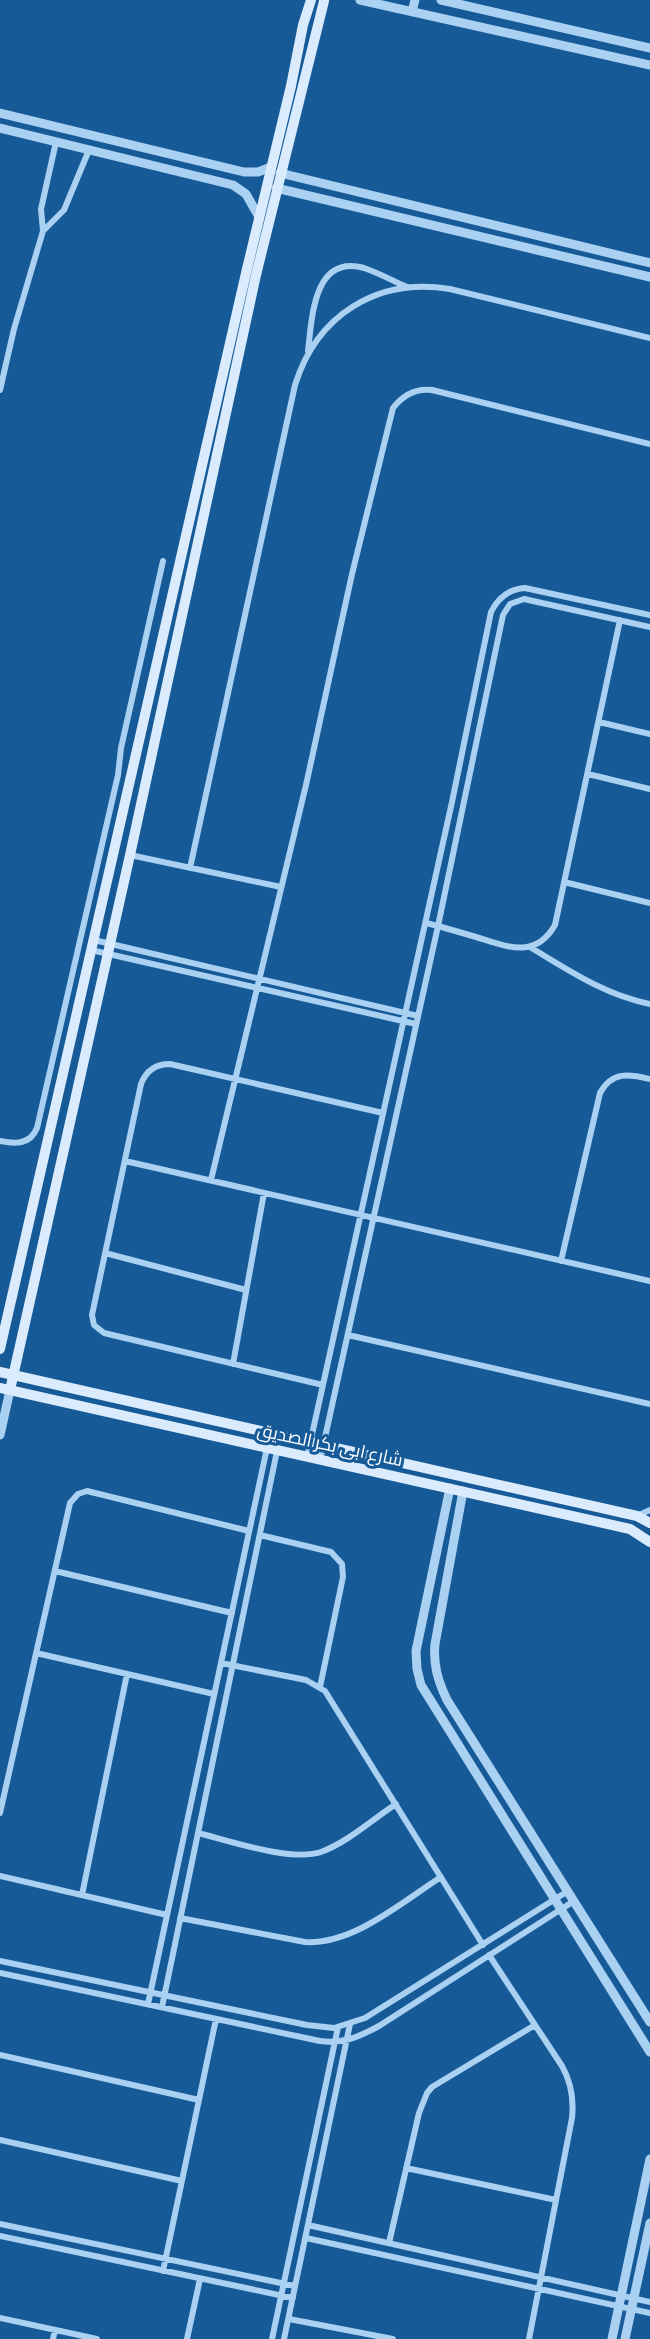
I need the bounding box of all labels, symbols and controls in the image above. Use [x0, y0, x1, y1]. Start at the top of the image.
street label: شارع ابى بكر الصديق [255, 1418, 405, 1472]

